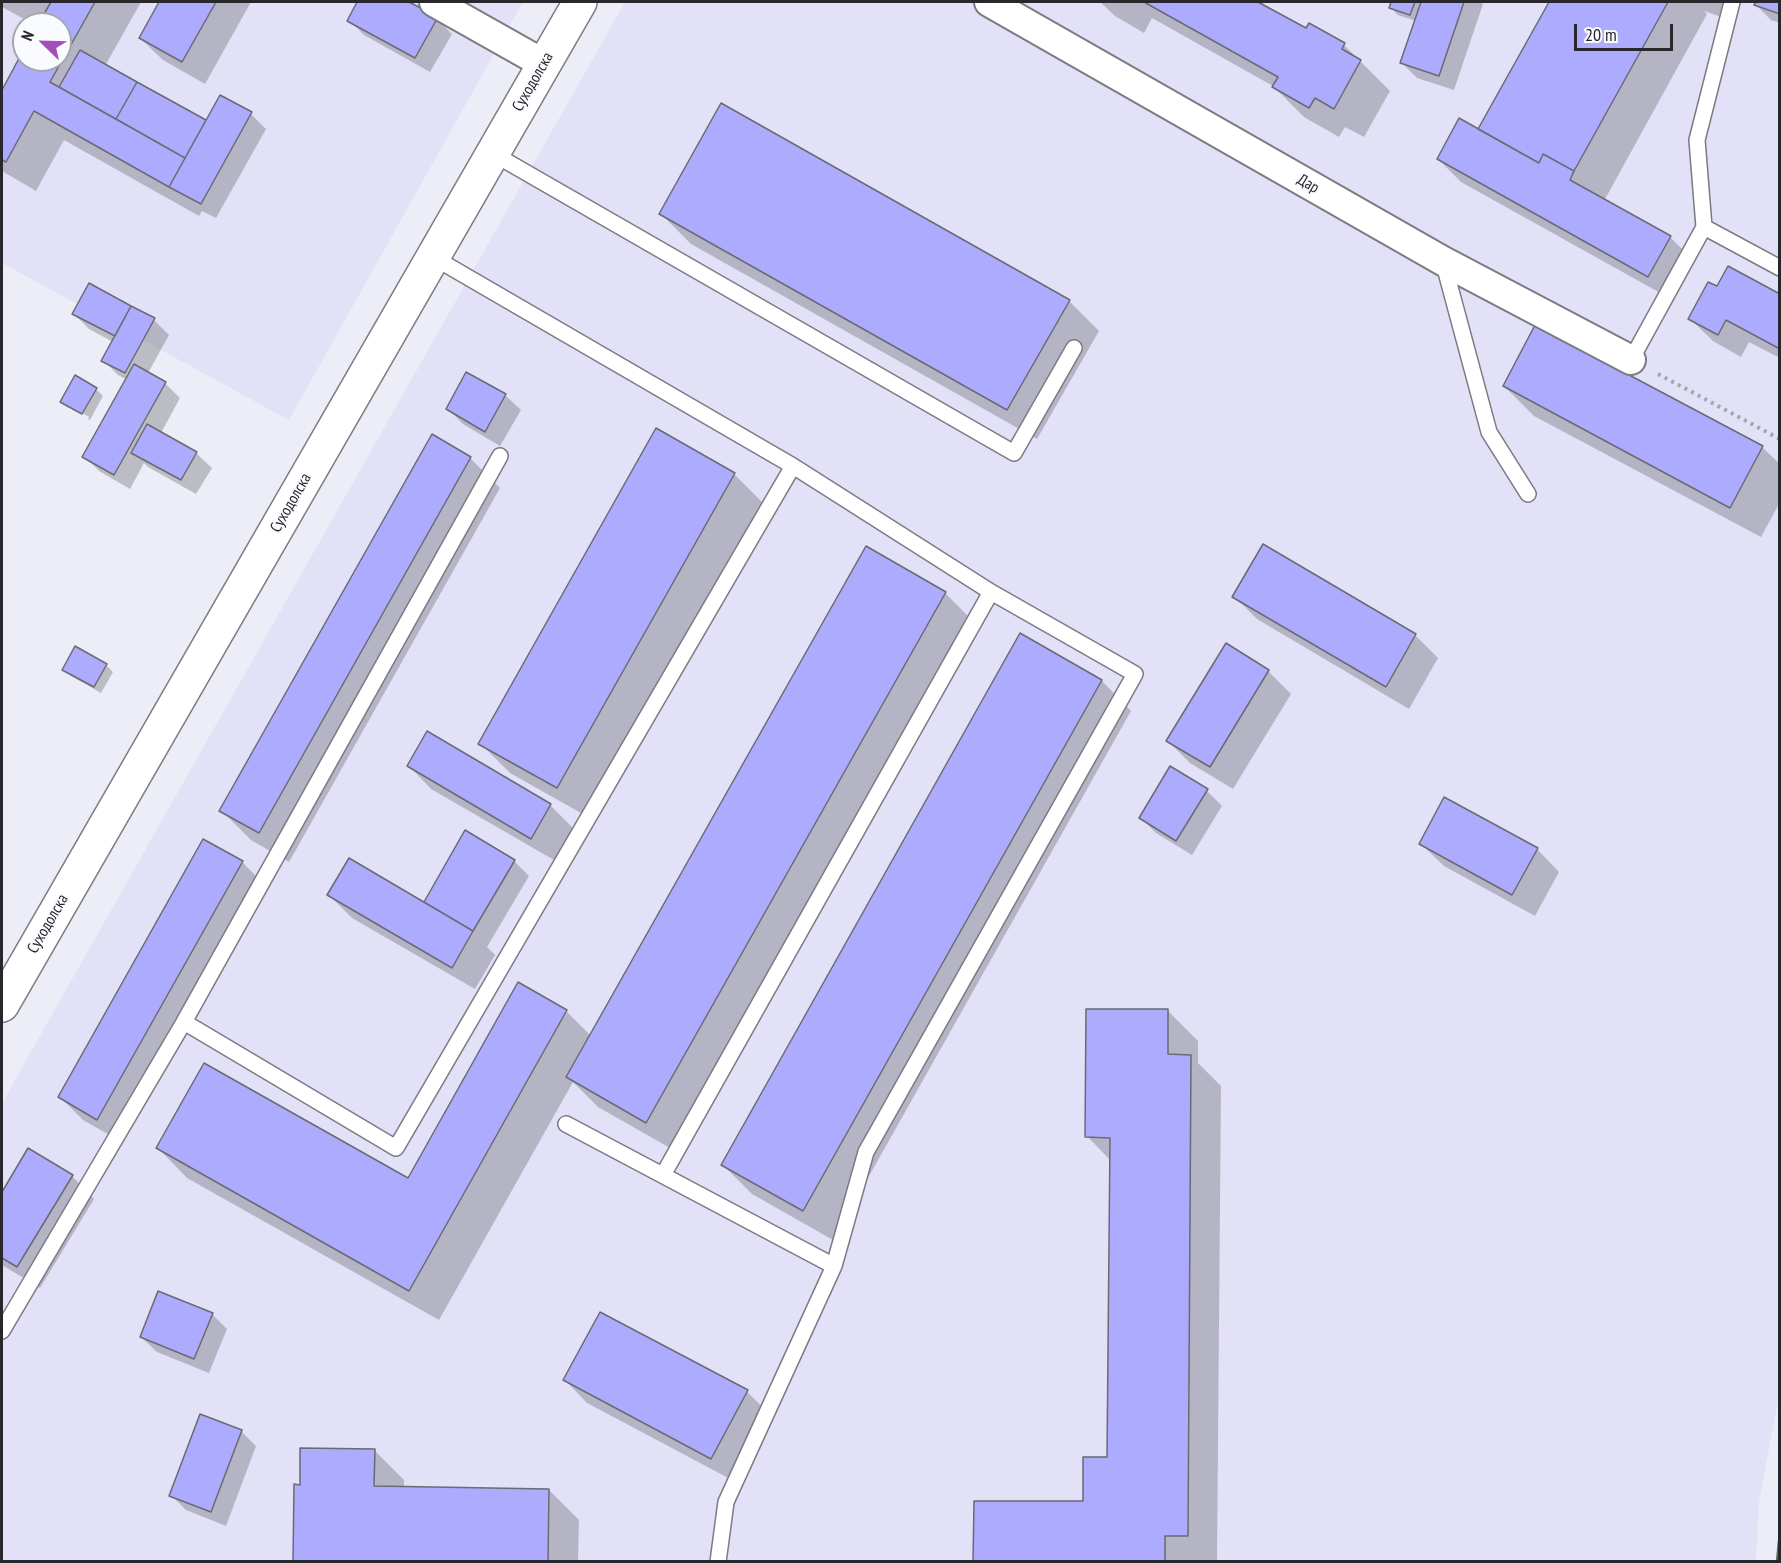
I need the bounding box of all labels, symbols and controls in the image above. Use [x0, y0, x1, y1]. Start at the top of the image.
north arrow [12, 12, 72, 72]
scale bar [1577, 12, 1676, 50]
text: 20 m [1585, 23, 1617, 46]
text: N [16, 28, 38, 44]
street label: Суходолска [508, 49, 558, 115]
street label: Дар [1294, 170, 1322, 198]
street label: Суходолска [266, 470, 316, 536]
street label: Суходолска [23, 891, 73, 957]

